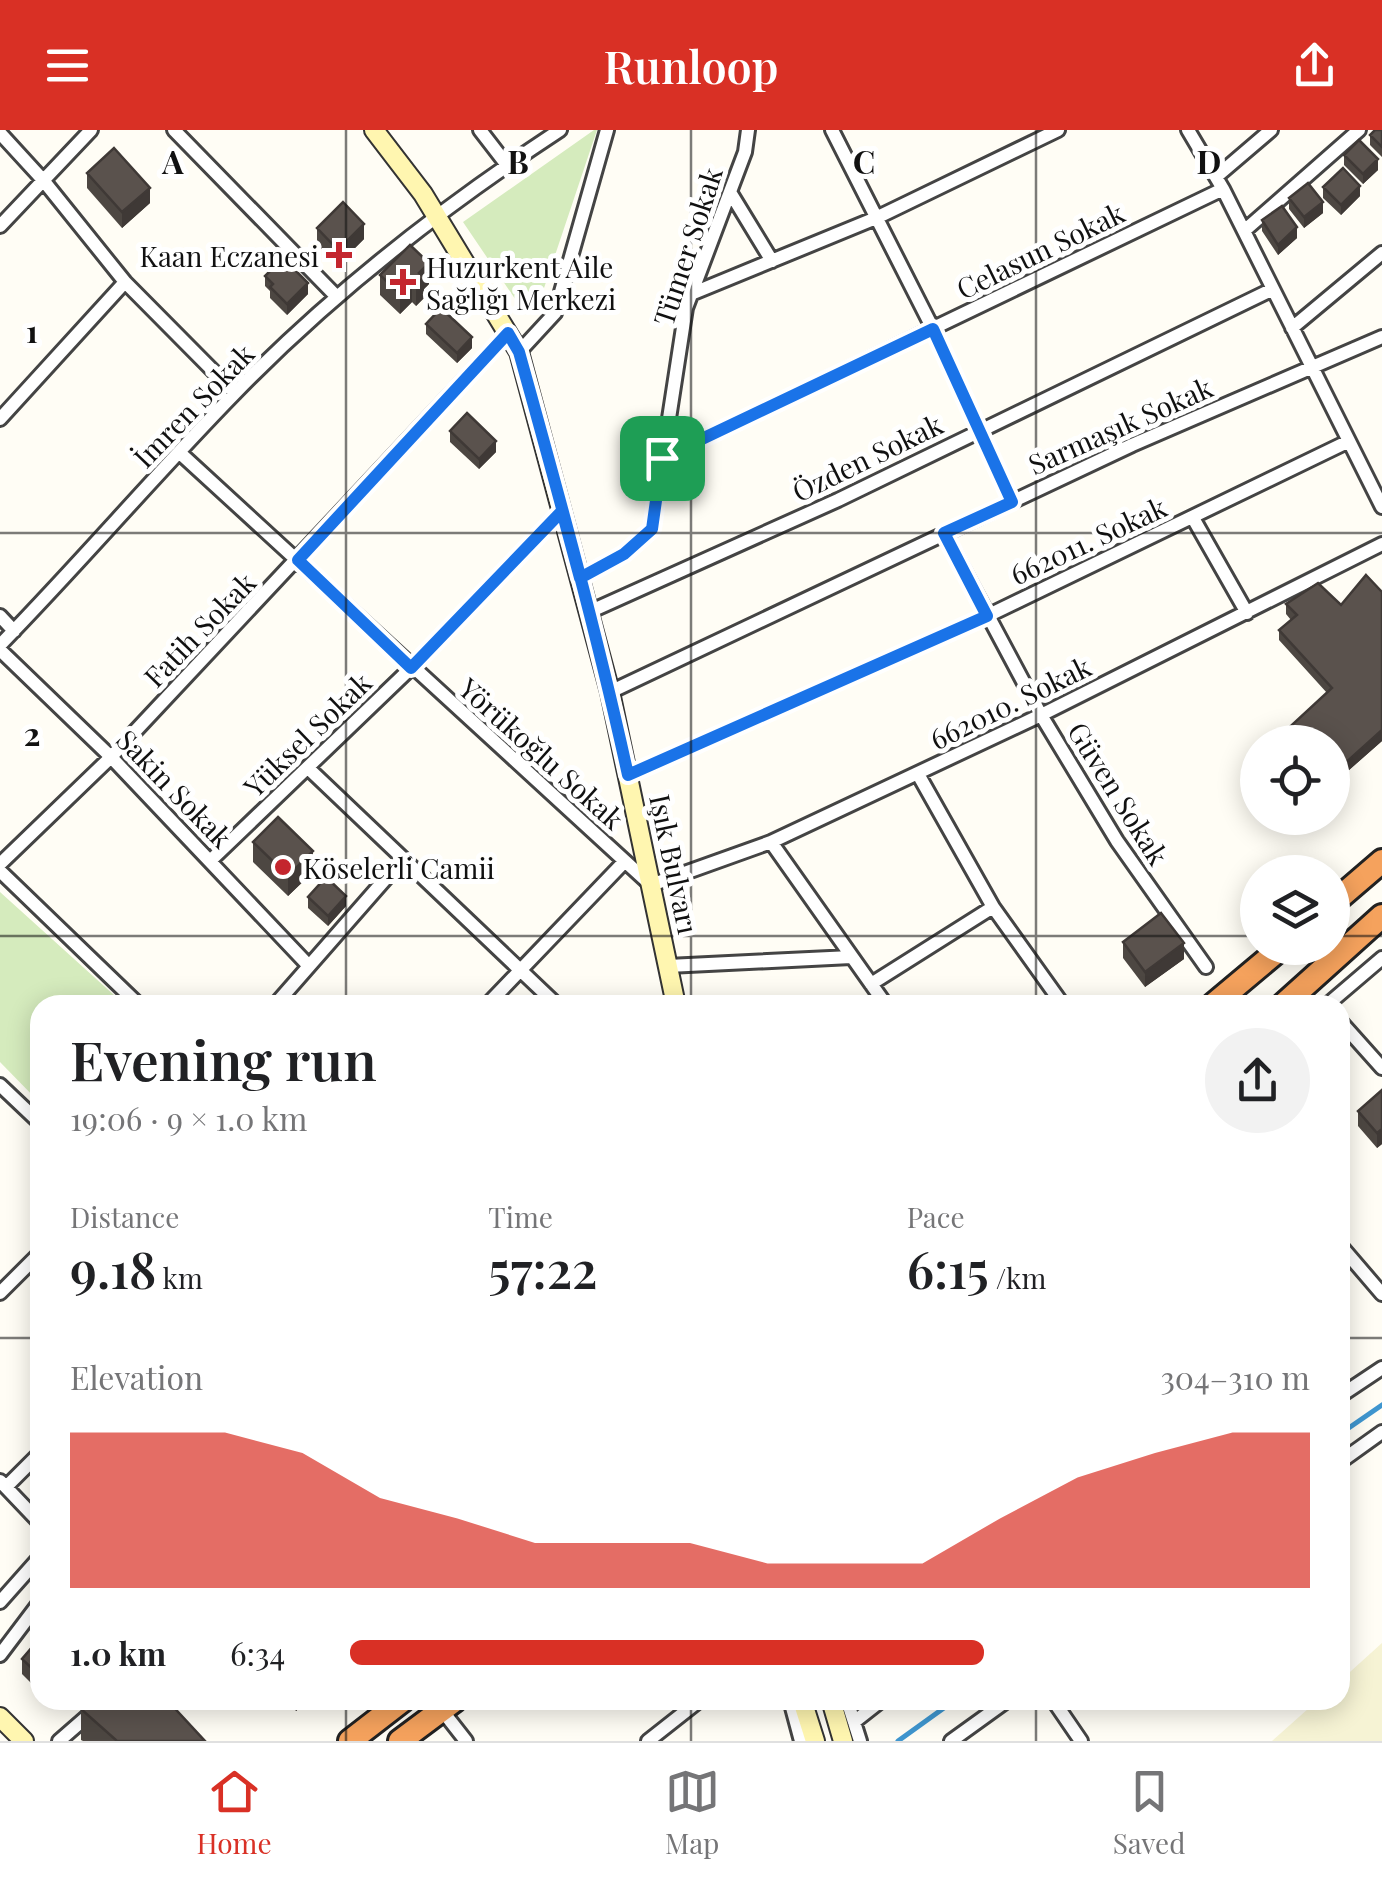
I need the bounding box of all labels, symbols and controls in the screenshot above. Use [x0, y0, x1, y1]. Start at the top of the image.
text: Runloop [604, 35, 778, 95]
icon: menu [40, 38, 95, 93]
icon: share [1287, 38, 1342, 93]
text: A [161, 139, 184, 182]
text: B [507, 139, 529, 182]
text: C [853, 139, 875, 182]
text: D [1197, 139, 1221, 182]
street label: Tümer Sokak [644, 162, 730, 330]
street label: Celasun Sokak [950, 193, 1131, 307]
place label: Kaan Eczanesi [140, 237, 319, 274]
marker: Kaan Eczanesi [328, 244, 350, 266]
place label: Huzurkent Aile Sağlığı Merkezi [426, 248, 616, 317]
marker: Huzurkent Aile Sağlığı Merkezi [390, 269, 416, 295]
text: 1 [26, 308, 38, 351]
street label: İmren Sokak [125, 335, 262, 475]
street label: Sarmaşık Sokak [1022, 368, 1218, 482]
street label: Özden Sokak [786, 404, 949, 509]
pin [620, 416, 705, 501]
icon: arrive [635, 431, 690, 486]
street label: 662011. Sokak [1004, 487, 1173, 592]
street label: Fatih Sokak [135, 563, 263, 694]
street label: 662010. Sokak [923, 647, 1097, 757]
street label: Yüksel Sokak [235, 663, 379, 805]
street label: Yörükoğlu Sokak [451, 669, 633, 837]
text: 2 [24, 711, 40, 754]
street label: Güven Sokak [1060, 715, 1178, 872]
street label: Sakin Sokak [109, 721, 241, 856]
map controls [1240, 725, 1350, 965]
button: locate [1240, 725, 1350, 835]
street label: Işık Bulvarı [642, 791, 708, 937]
place label: Köselerli Camii [303, 849, 495, 886]
button: layers [1240, 855, 1350, 965]
marker: Köselerli Camii [272, 856, 294, 878]
text: Evening run [70, 1021, 377, 1095]
button: share [1205, 1028, 1310, 1133]
text: 19:06 · 9 × 1.0 km [70, 1096, 307, 1139]
text: Distance [70, 1198, 179, 1235]
text: Time [488, 1198, 553, 1235]
text: Pace [907, 1198, 965, 1235]
text: 9.18 [70, 1235, 156, 1302]
text: 57:22 [488, 1235, 598, 1302]
text: 6:15 [907, 1235, 989, 1302]
text: km [156, 1259, 203, 1296]
text: /km [989, 1259, 1046, 1296]
text: Elevation [70, 1355, 203, 1398]
text: 304–310 m [1160, 1355, 1310, 1398]
text: 1.0 km [70, 1631, 166, 1674]
text: 6:34 [230, 1631, 285, 1674]
tab: Home [197, 1764, 272, 1861]
tab: Map [665, 1764, 720, 1861]
tab: Saved [1113, 1764, 1185, 1861]

